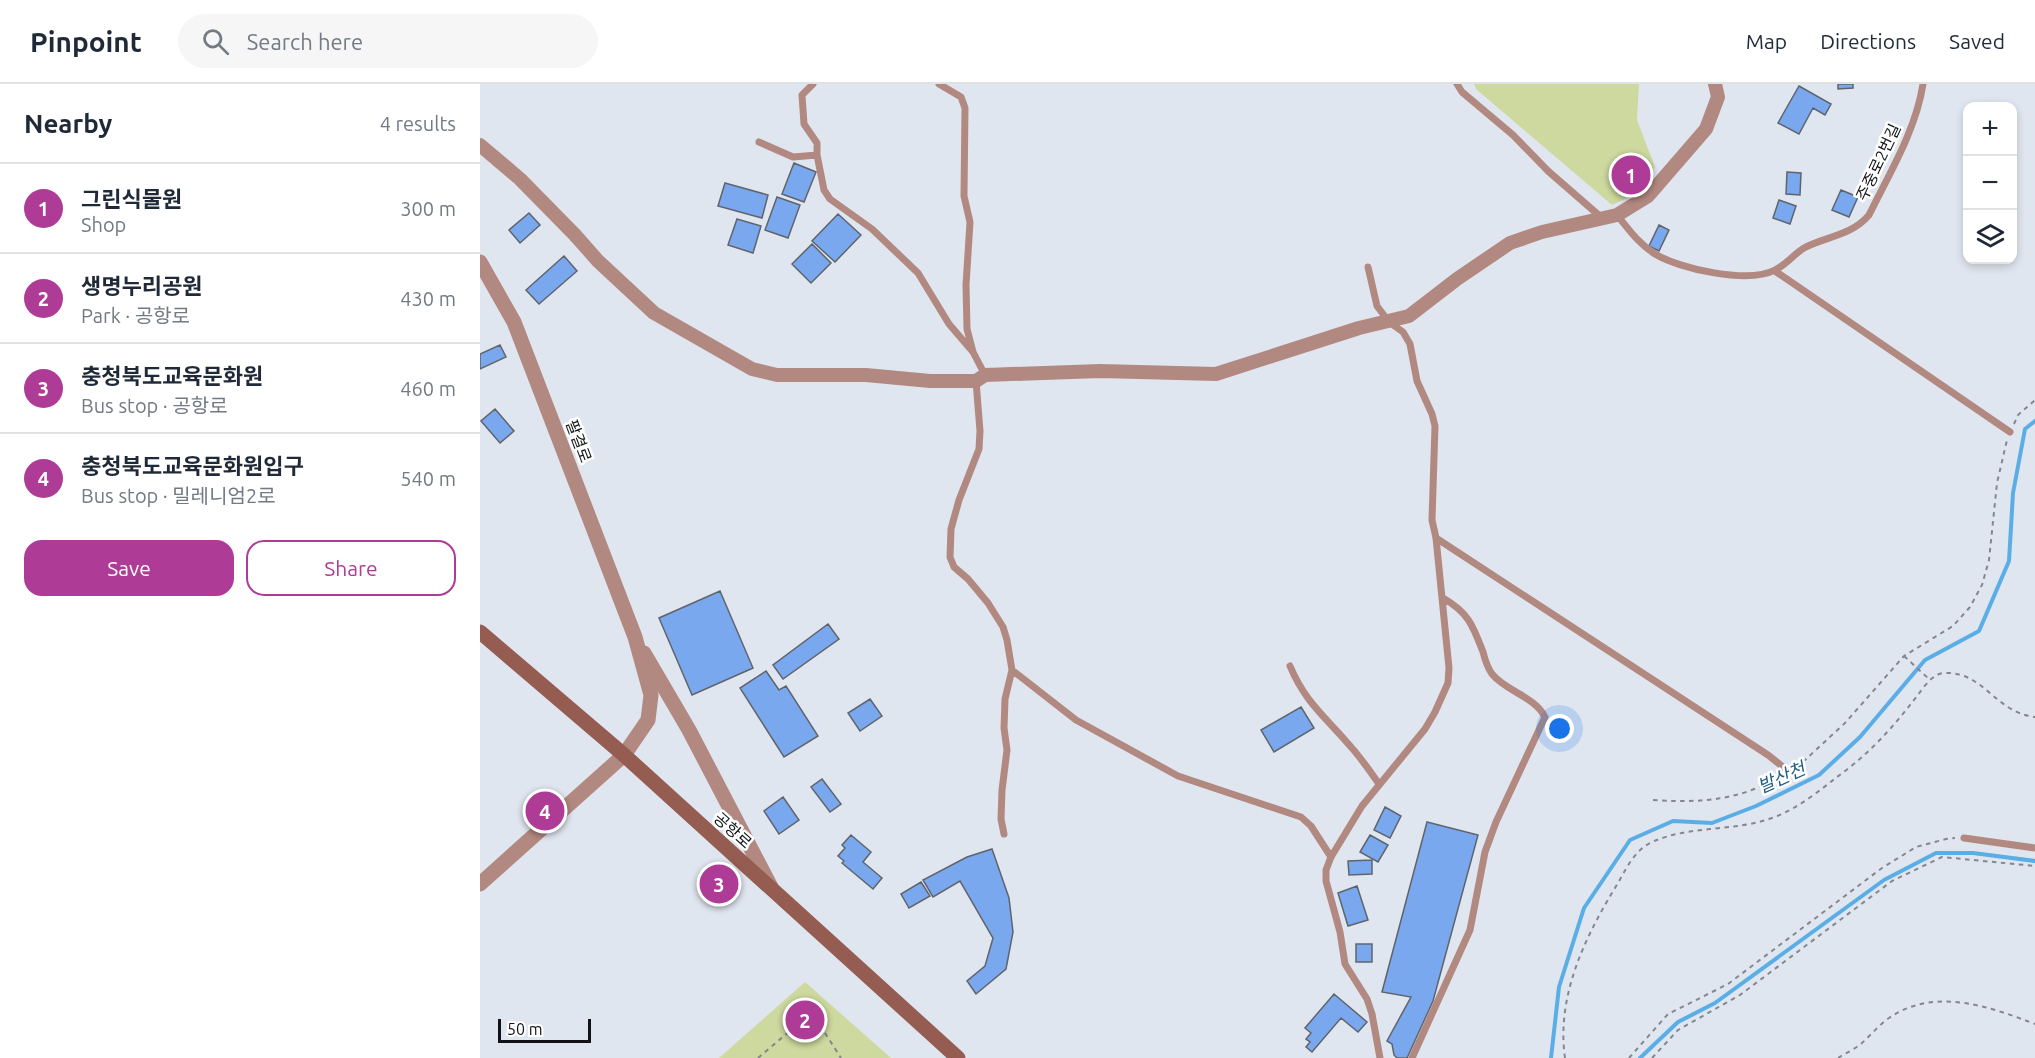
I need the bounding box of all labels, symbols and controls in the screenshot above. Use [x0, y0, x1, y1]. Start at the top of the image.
search box [178, 14, 598, 68]
icon: search [199, 25, 232, 58]
text: Pinpoint [30, 26, 142, 57]
text: Search here [247, 29, 363, 54]
text: Map [1746, 29, 1787, 53]
text: Directions [1820, 29, 1916, 53]
text: Saved [1949, 29, 2005, 53]
map controls [1963, 102, 2017, 264]
button: + [1963, 102, 2017, 156]
text: Nearby [24, 109, 112, 138]
text: 4 results [380, 112, 456, 135]
street label: 주중로2번길 [1852, 121, 1904, 203]
pin: 1 [1612, 152, 1650, 197]
button: − [1963, 156, 2017, 210]
text: 그린식물원 [81, 186, 182, 211]
text: 1 [38, 197, 49, 220]
text: 300 m [400, 197, 456, 220]
button: layers [1963, 210, 2017, 264]
text: Shop [81, 213, 126, 236]
text: 생명누리공원 [81, 273, 202, 298]
text: 2 [38, 287, 49, 310]
text: 430 m [400, 287, 456, 310]
text: Park · 공항로 [81, 304, 190, 327]
text: 충청북도교육문화원 [81, 363, 263, 388]
text: 3 [38, 377, 49, 400]
text: 460 m [400, 377, 456, 400]
text: Bus stop · 공항로 [81, 394, 228, 417]
street label: 팔결로 [563, 417, 595, 465]
text: 충청북도교육문화원입구 [81, 453, 304, 478]
text: 4 [38, 467, 49, 490]
text: 540 m [400, 467, 456, 490]
text: Bus stop · 밀레니엄2로 [81, 484, 276, 507]
button: Save [24, 540, 234, 596]
button: Share [246, 540, 456, 596]
your location [1545, 714, 1574, 743]
water label: 발산천 [1754, 757, 1810, 796]
pin: 4 [526, 788, 564, 834]
street label: 공항로 [711, 809, 756, 852]
pin: 3 [700, 862, 738, 906]
pin: 2 [786, 998, 824, 1042]
scale bar [498, 1016, 591, 1044]
text: 50 m [507, 1020, 543, 1038]

